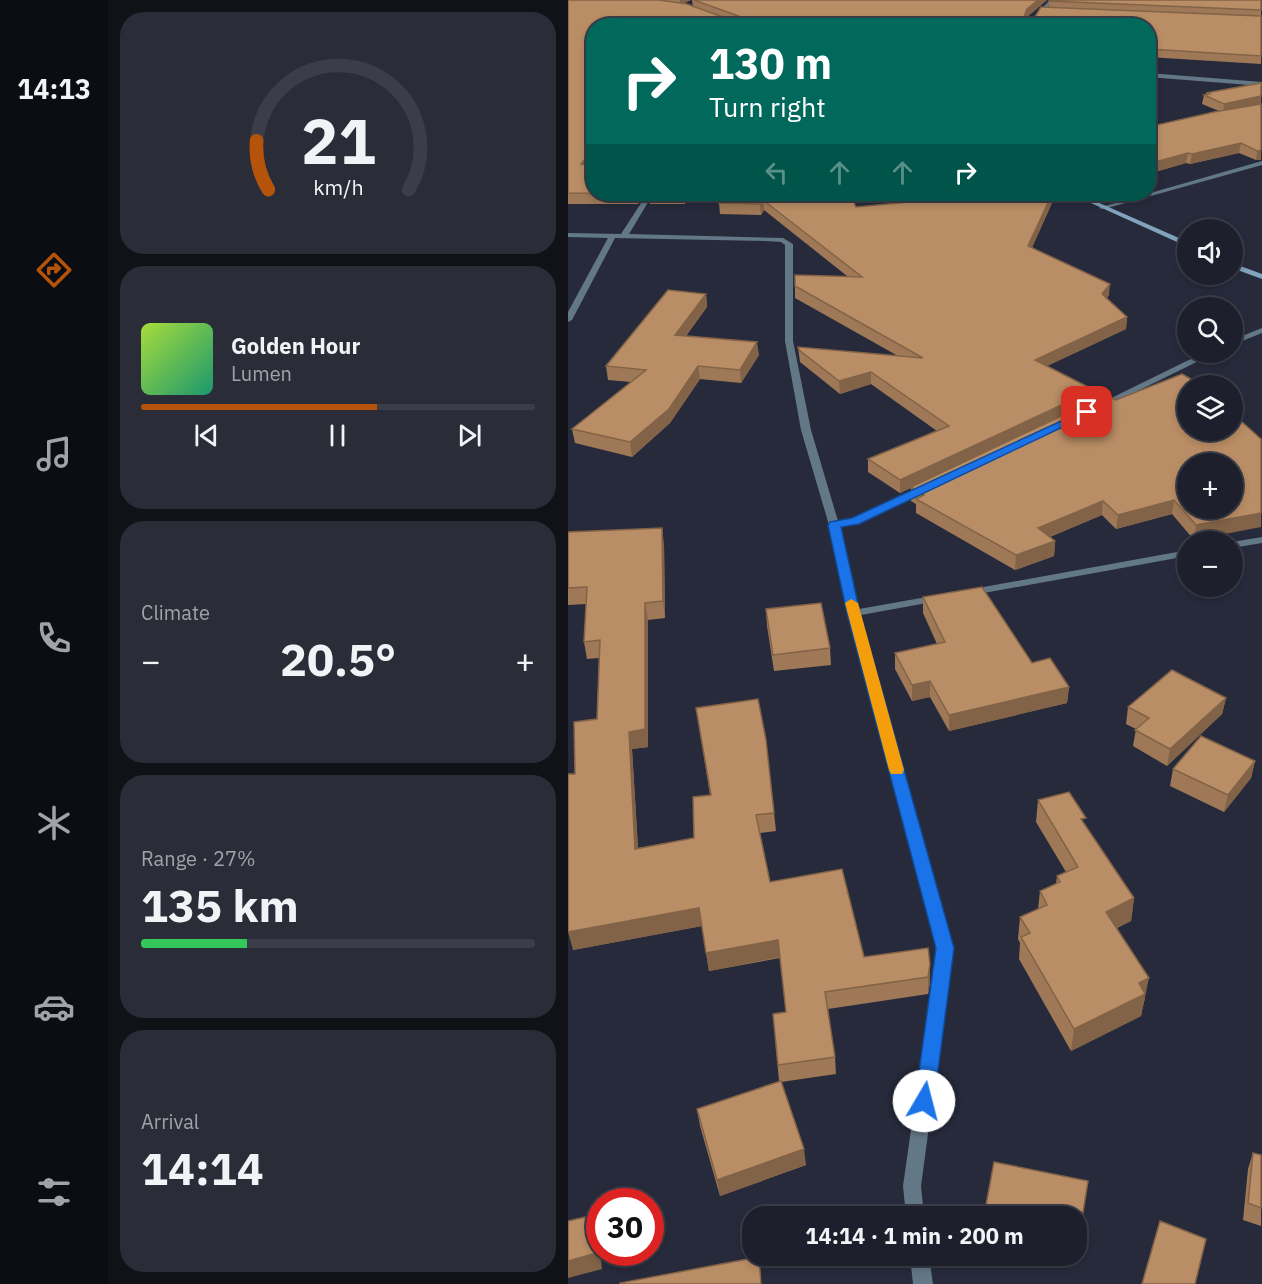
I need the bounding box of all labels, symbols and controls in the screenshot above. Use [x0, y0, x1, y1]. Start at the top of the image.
text: 130 m [709, 36, 832, 91]
icon: right [610, 42, 688, 120]
text: 14:13 [17, 71, 91, 106]
text: Turn right [709, 89, 826, 124]
text: 21 [301, 100, 375, 181]
icon: left [760, 156, 793, 189]
icon: ahead [823, 156, 856, 189]
icon: ahead [886, 156, 919, 189]
icon: right [949, 156, 982, 189]
text: km/h [313, 174, 363, 202]
map controls [1177, 219, 1243, 597]
button: sound [1177, 219, 1243, 285]
icon: directions [33, 249, 75, 291]
button: search [1177, 297, 1243, 363]
text: Golden Hour [231, 331, 360, 360]
text: Lumen [231, 360, 292, 387]
button: layers [1177, 375, 1243, 441]
pin [1061, 386, 1112, 437]
icon: arrive [1070, 395, 1103, 428]
icon: previous [190, 419, 223, 452]
icon: pause [321, 419, 354, 452]
icon: next [453, 419, 486, 452]
icon: music [33, 433, 75, 475]
button: + [1177, 453, 1243, 519]
button: − [1177, 531, 1243, 597]
text: Climate [141, 599, 210, 626]
icon: phone [33, 617, 75, 659]
text: 20.5° [280, 630, 396, 688]
text: − [141, 639, 161, 682]
text: + [515, 639, 535, 682]
icon: climate [33, 802, 75, 844]
text: Range · 27% [141, 845, 256, 872]
text: 135 km [141, 876, 299, 934]
icon: car [33, 986, 75, 1028]
position arrow [892, 1069, 956, 1133]
text: Arrival [141, 1108, 199, 1135]
text: 14:14 [141, 1139, 264, 1197]
icon: filters [33, 1171, 75, 1213]
speed limit sign: 30 [586, 1188, 664, 1266]
text: 14:14 · 1 min · 200 m [805, 1221, 1024, 1250]

